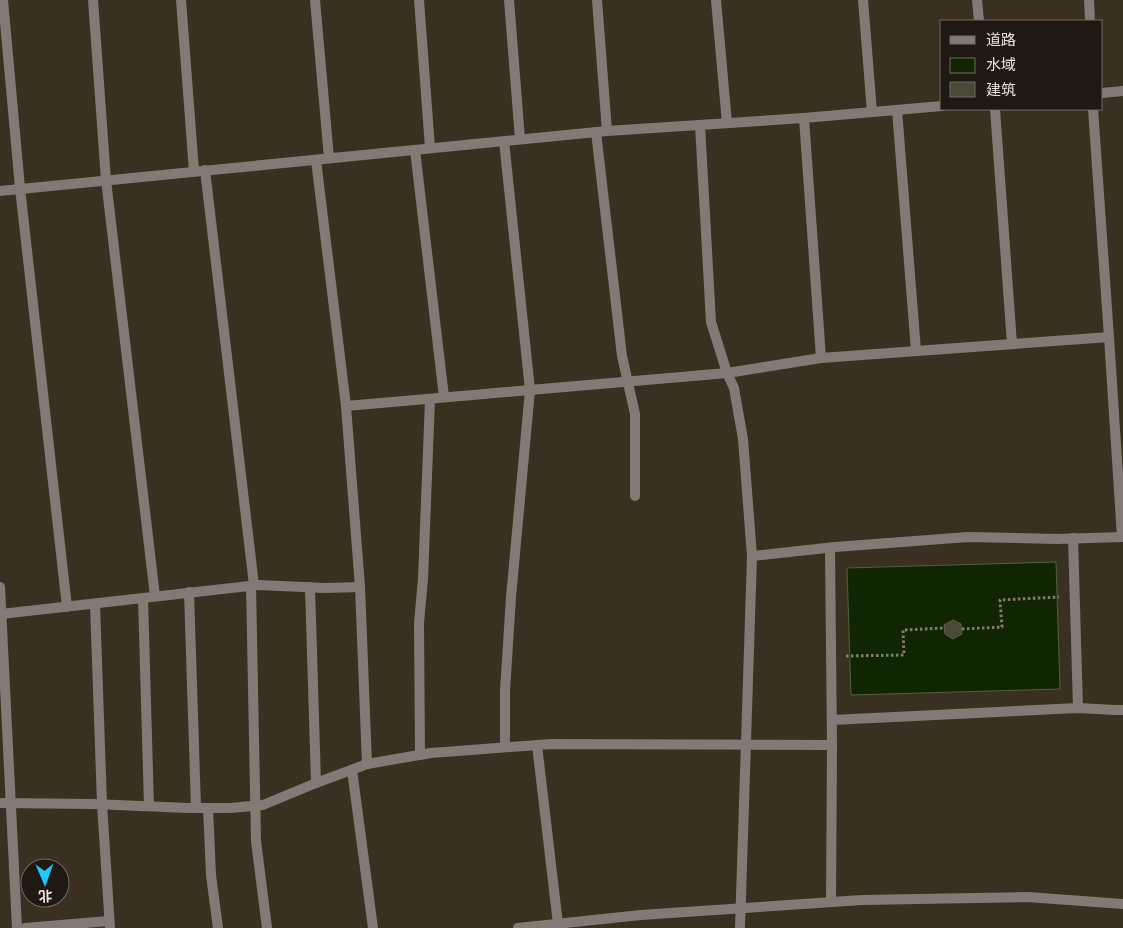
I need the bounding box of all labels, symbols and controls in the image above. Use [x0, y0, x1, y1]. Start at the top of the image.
legend [940, 20, 1103, 110]
text: 道路 [986, 29, 1016, 50]
text: 水域 [986, 54, 1016, 75]
text: 建筑 [986, 79, 1016, 100]
north arrow [20, 858, 70, 908]
text: 北 [38, 887, 53, 906]

